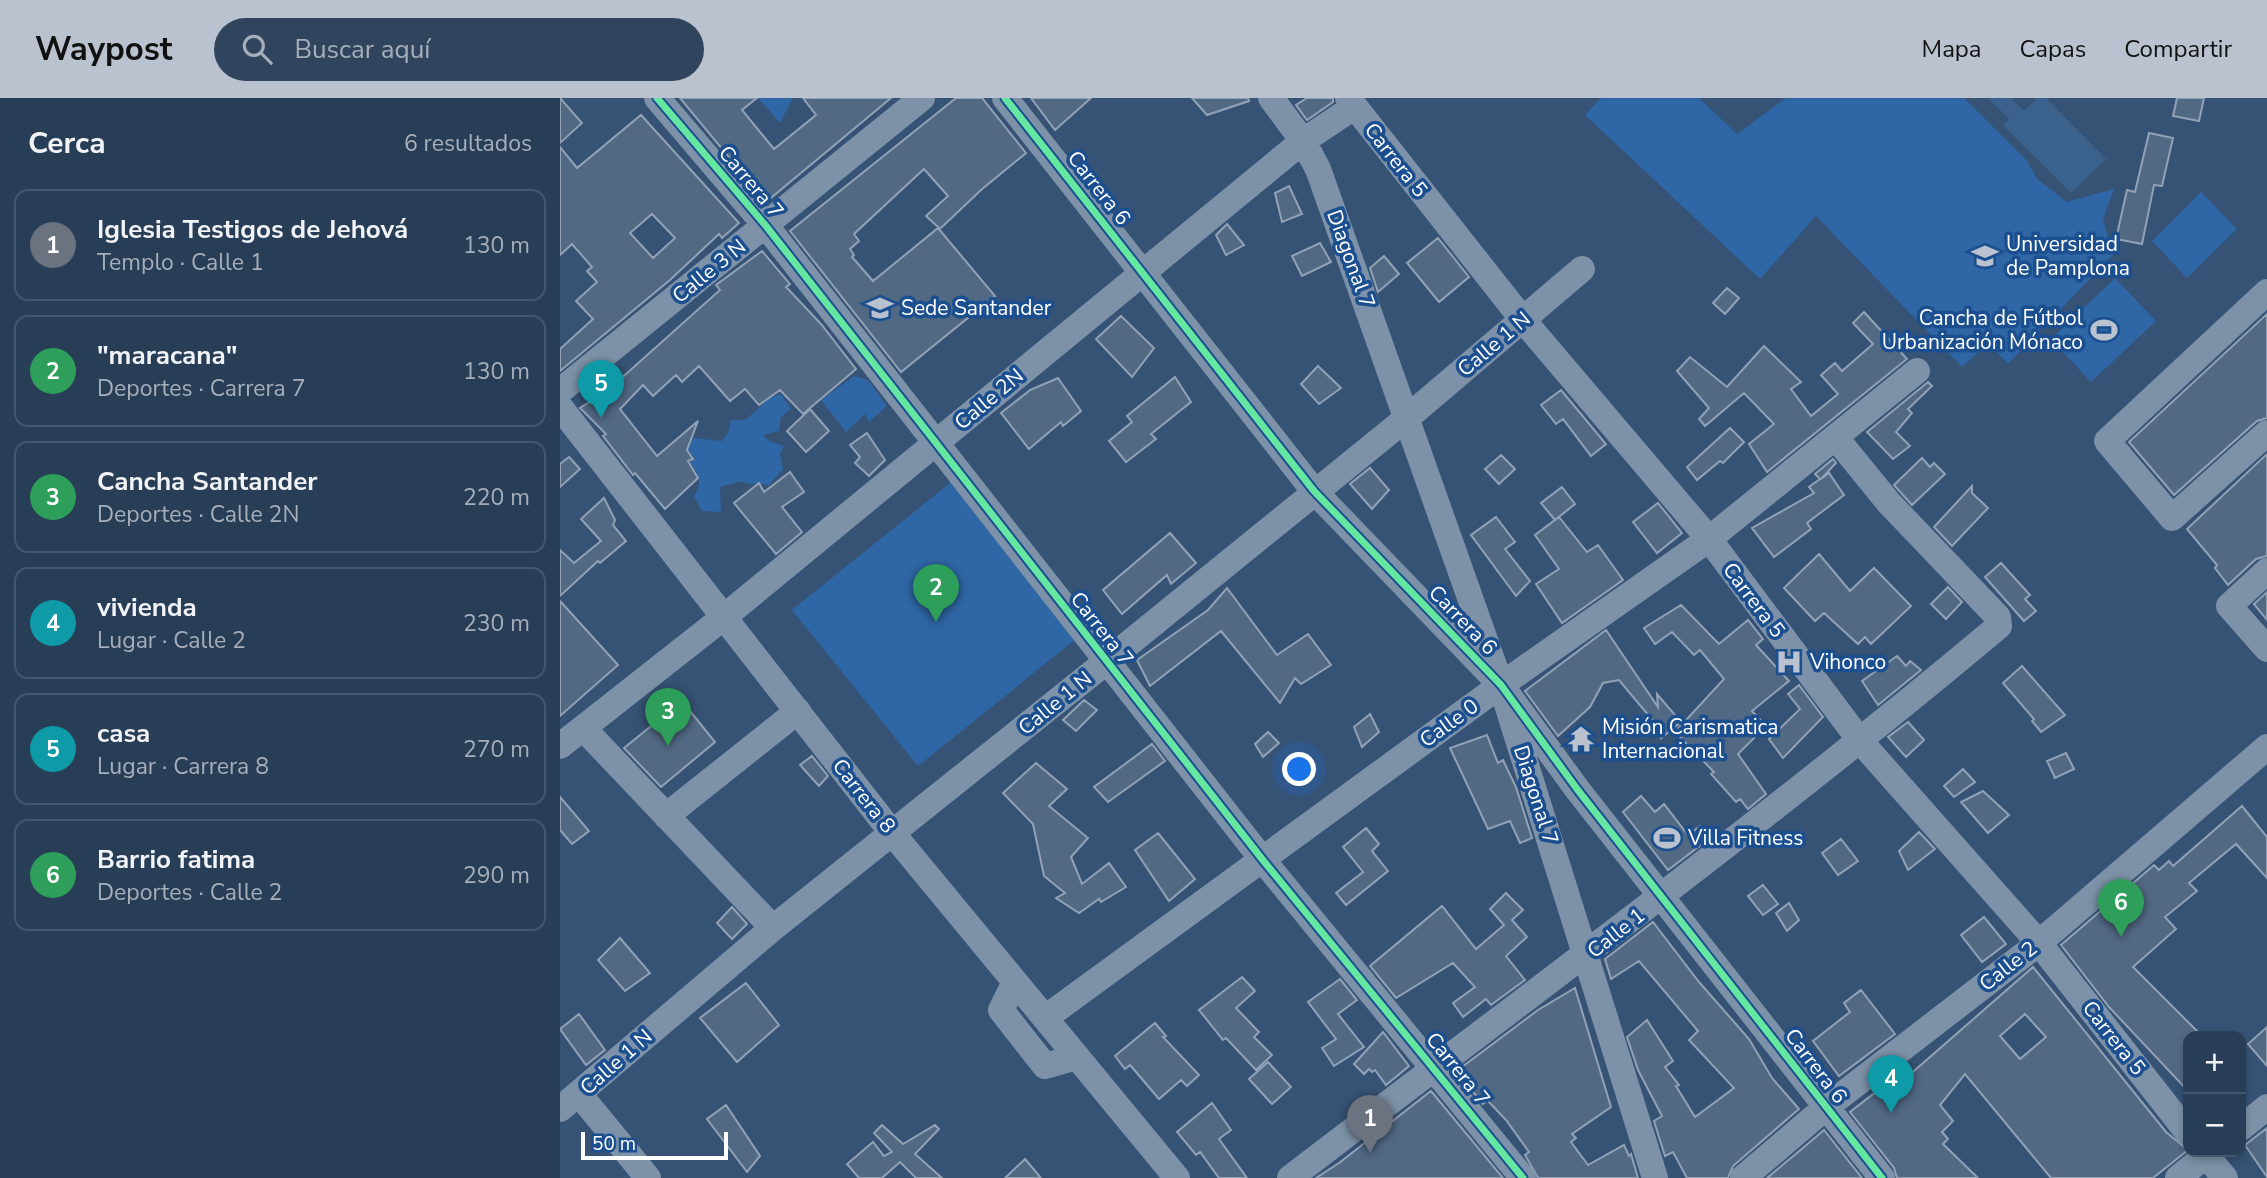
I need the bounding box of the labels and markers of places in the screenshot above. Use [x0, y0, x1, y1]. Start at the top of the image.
place label: Universidad de Pamplona [2006, 230, 2130, 282]
school or university icon: Universidad de Pamplona [1970, 241, 2000, 271]
school or university icon: Sede Santander [865, 293, 895, 323]
place label: Sede Santander [901, 294, 1052, 322]
place label: Cancha de Fútbol Urbanización Mónaco [1882, 304, 2084, 356]
sports icon: Cancha de Fútbol Urbanización Mónaco [2089, 315, 2119, 345]
pin: 5 [578, 360, 624, 418]
pin: 2 [913, 564, 959, 622]
hospital icon: Vihonco [1774, 647, 1804, 677]
place label: Vihonco [1809, 648, 1886, 676]
pin: 3 [645, 688, 691, 746]
place label: Misión Carismatica Internacional [1602, 713, 1778, 765]
temple icon: Misión Carismatica Internacional [1566, 724, 1596, 754]
sports icon: Villa Fitness [1652, 823, 1682, 853]
place label: Villa Fitness [1687, 824, 1803, 852]
pin: 6 [2098, 879, 2144, 937]
pin: 4 [1868, 1055, 1914, 1113]
pin: 1 [1347, 1095, 1393, 1153]

